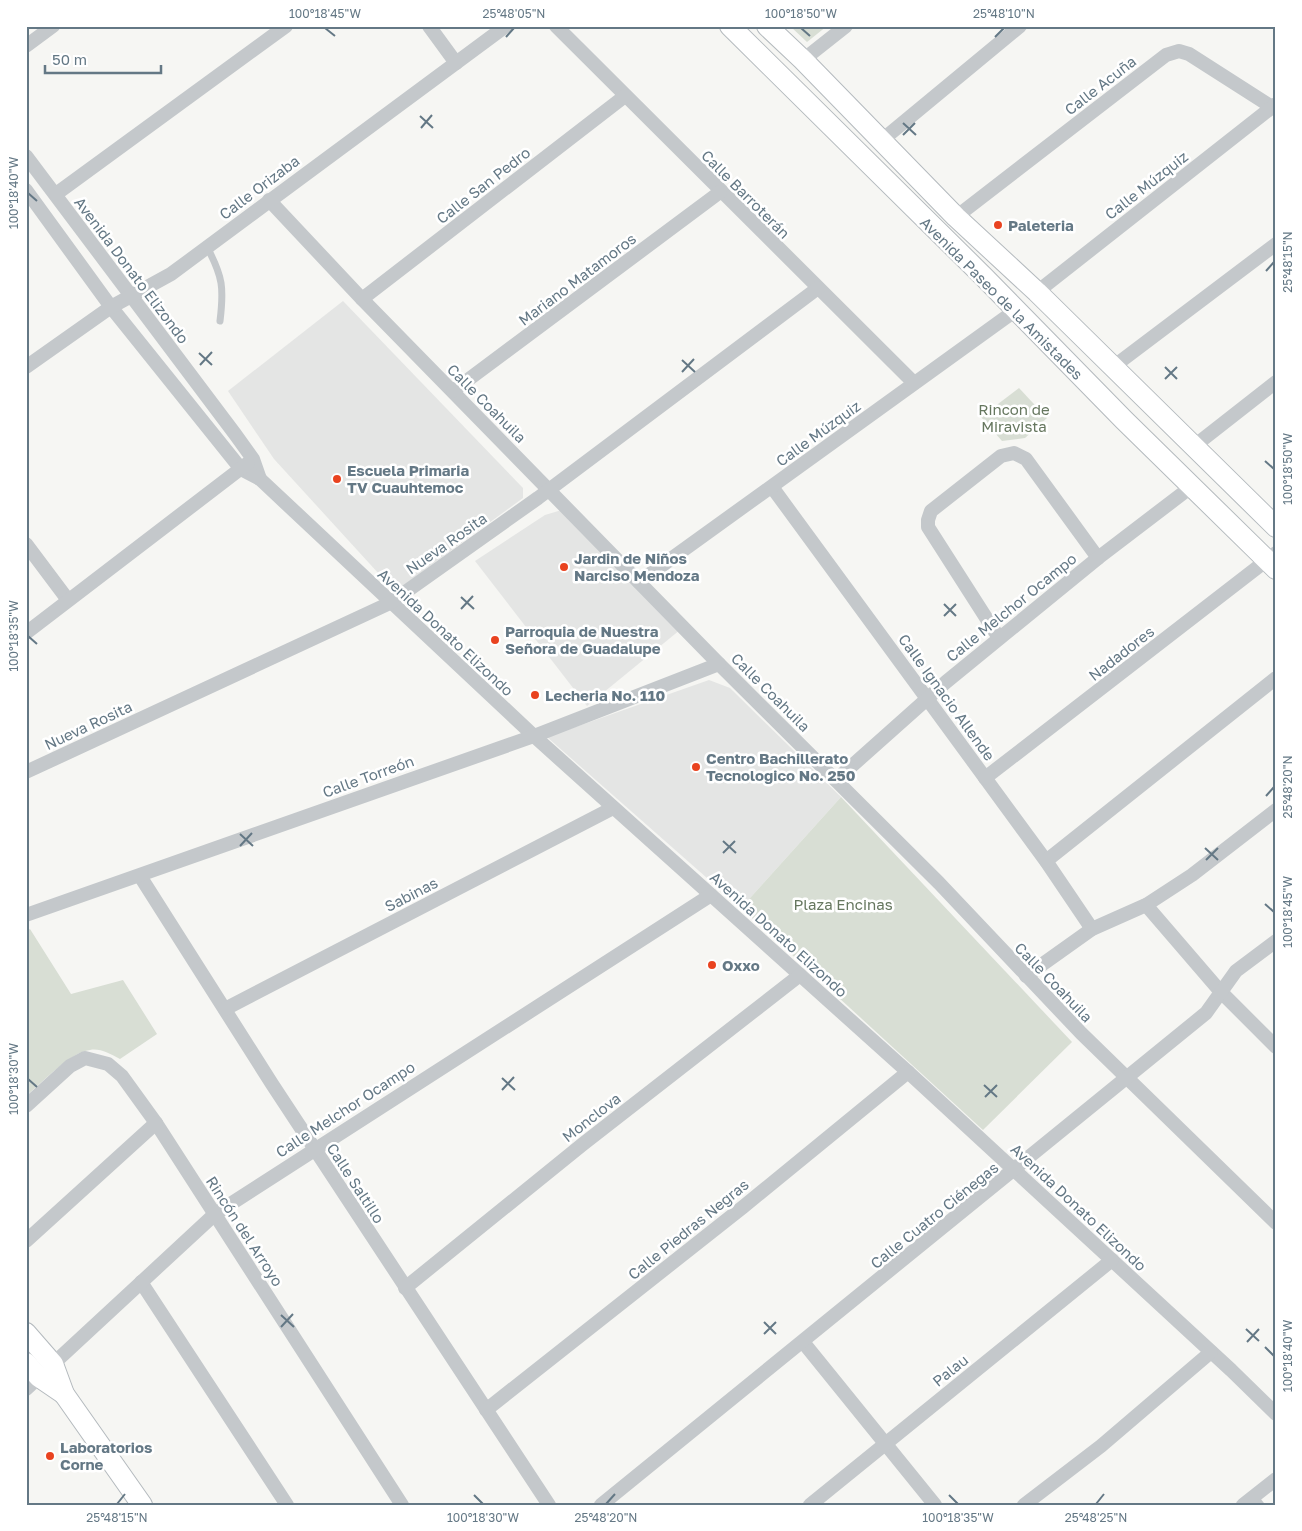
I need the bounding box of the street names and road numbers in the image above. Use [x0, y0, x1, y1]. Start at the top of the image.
street label: Calle Acuña [1061, 52, 1139, 118]
street label: Calle San Pedro [433, 143, 533, 227]
street label: Calle Barroterán [698, 146, 794, 242]
street label: Calle Múzquiz [1101, 147, 1191, 223]
street label: Calle Orizaba [215, 151, 303, 223]
street label: Avenida Donato Elizondo [71, 193, 193, 347]
street label: Avenida Paseo de la Amistades [917, 213, 1087, 383]
street label: Mariano Matamoros [515, 229, 639, 329]
street label: Calle Coahuila [444, 360, 530, 446]
street label: Calle Múzquiz [772, 396, 864, 470]
street label: Nueva Rosita [402, 509, 490, 577]
street label: Calle Melchor Ocampo [942, 549, 1080, 665]
street label: Avenida Donato Elizondo [375, 565, 517, 699]
street label: Nadadores [1085, 622, 1157, 684]
street label: Calle Ignacio Allende [895, 630, 999, 764]
street label: Calle Coahuila [728, 649, 814, 735]
street label: Nueva Rosita [41, 697, 135, 753]
street label: Calle Torreón [320, 751, 416, 801]
street label: Avenida Donato Elizondo [707, 868, 851, 1000]
street label: Sabinas [382, 873, 441, 915]
street label: Calle Coahuila [1011, 938, 1097, 1026]
street label: Calle Melchor Ocampo [272, 1057, 418, 1161]
street label: Monclova [558, 1089, 624, 1145]
street label: Calle Saltillo [324, 1140, 388, 1226]
street label: Avenida Donato Elizondo [1008, 1140, 1150, 1274]
street label: Calle Cuatro Ciénegas [867, 1158, 1002, 1272]
street label: Rincón del Arroyo [203, 1173, 287, 1289]
street label: Calle Piedras Negras [624, 1175, 752, 1283]
street label: Palau [929, 1350, 971, 1390]

